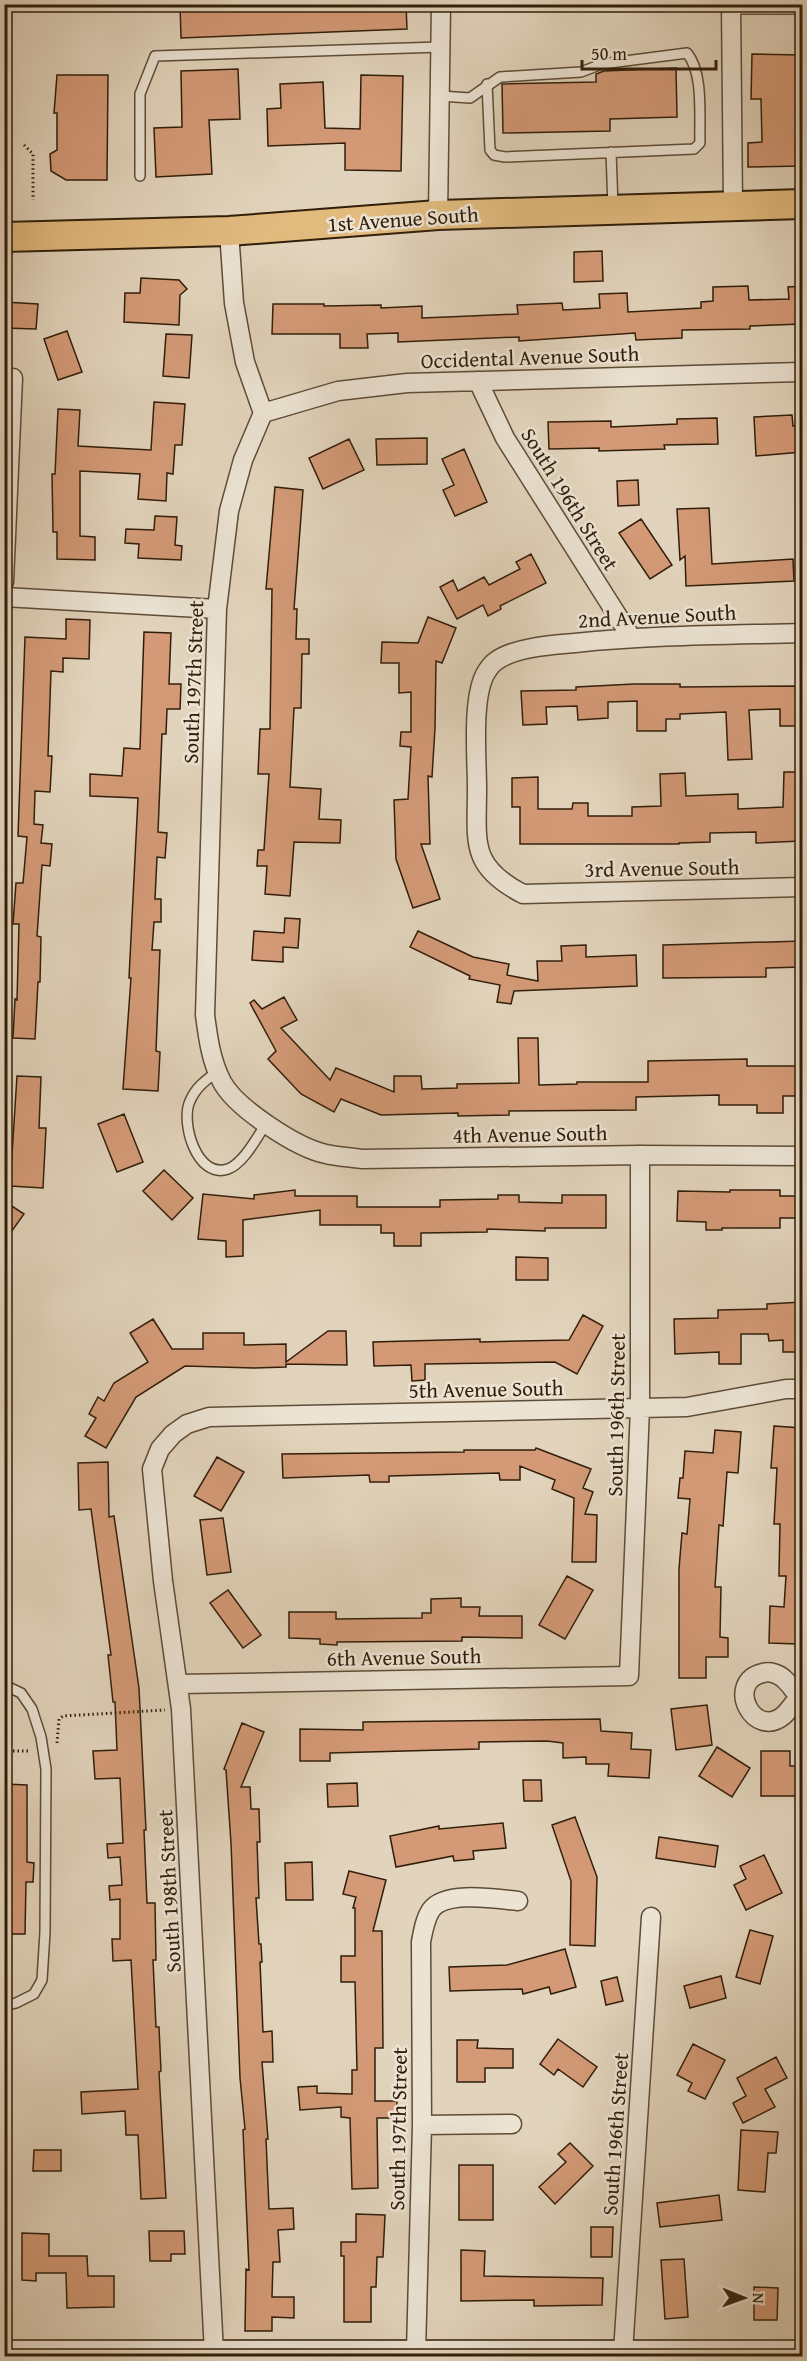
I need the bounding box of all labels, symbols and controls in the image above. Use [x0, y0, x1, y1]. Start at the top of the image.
scale bar [582, 33, 716, 71]
text: 50 m [591, 40, 627, 67]
street label: 1st Avenue South [327, 198, 480, 240]
street label: Occidental Avenue South [420, 338, 640, 376]
street label: South 196th Street [514, 421, 627, 577]
street label: 2nd Avenue South [577, 596, 737, 636]
street label: South 197th Street [175, 599, 211, 764]
street label: 3rd Avenue South [584, 851, 740, 885]
street label: 4th Avenue South [452, 1117, 608, 1151]
street label: South 196th Street [599, 1332, 633, 1497]
street label: 5th Avenue South [408, 1372, 564, 1406]
street label: 6th Avenue South [326, 1640, 482, 1674]
street label: South 198th Street [149, 1808, 189, 1973]
street label: South 197th Street [381, 2046, 415, 2211]
street label: South 196th Street [594, 2051, 636, 2217]
north arrow [714, 2268, 774, 2328]
text: N [747, 2293, 771, 2304]

